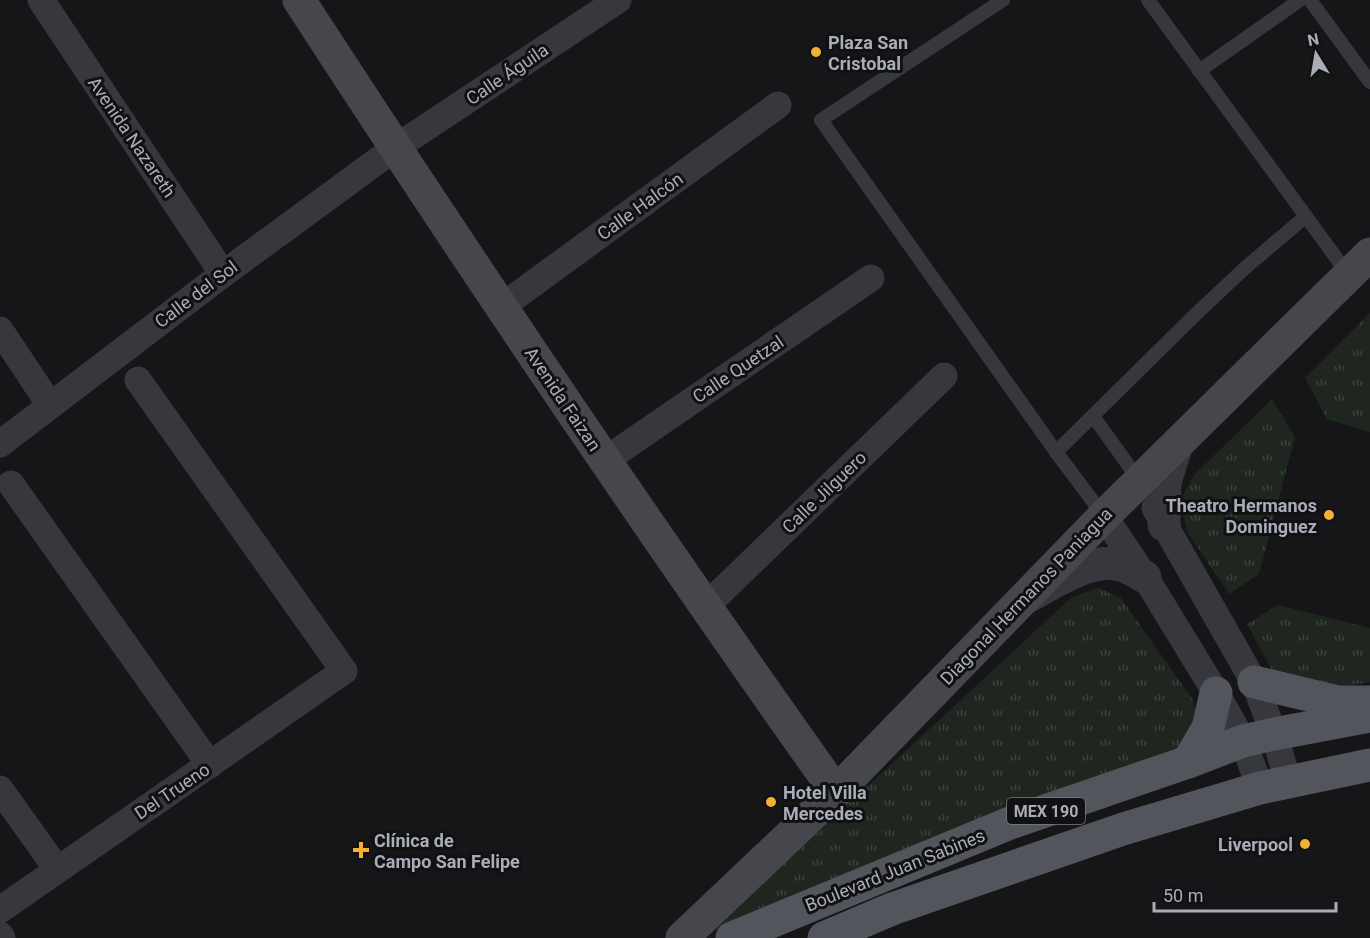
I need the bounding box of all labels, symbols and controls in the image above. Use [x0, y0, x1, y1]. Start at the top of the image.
north arrow [1286, 24, 1346, 84]
text: N [1306, 29, 1321, 50]
place label: Plaza San Cristobal [828, 32, 908, 74]
street label: Calle Águila [462, 39, 552, 109]
marker: Plaza San Cristobal [809, 45, 823, 59]
street label: Avenida Nazareth [84, 73, 180, 201]
street label: Calle Halcón [593, 168, 687, 244]
street label: Calle del Sol [150, 256, 242, 332]
street label: Calle Quetzal [689, 331, 787, 407]
street label: Avenida Faizan [521, 343, 605, 455]
street label: Calle Jilguero [778, 447, 870, 537]
place label: Theatro Hermanos Dominguez [1166, 495, 1317, 537]
street label: Diagonal Hermanos Paniagua [936, 503, 1116, 689]
marker: Theatro Hermanos Dominguez [1322, 508, 1336, 522]
street label: Del Trueno [131, 758, 213, 824]
place label: Hotel Villa Mercedes [783, 782, 867, 824]
marker: Hotel Villa Mercedes [764, 795, 778, 809]
road number: MEX 190 [1007, 798, 1085, 824]
street label: Boulevard Juan Sabines [802, 824, 988, 916]
place label: Clínica de Campo San Felipe [374, 830, 520, 872]
place label: Liverpool [1218, 834, 1293, 855]
marker: Liverpool [1298, 837, 1312, 851]
marker: Clínica de Campo San Felipe [352, 841, 370, 859]
scale bar [1154, 875, 1336, 913]
text: 50 m [1163, 885, 1203, 906]

